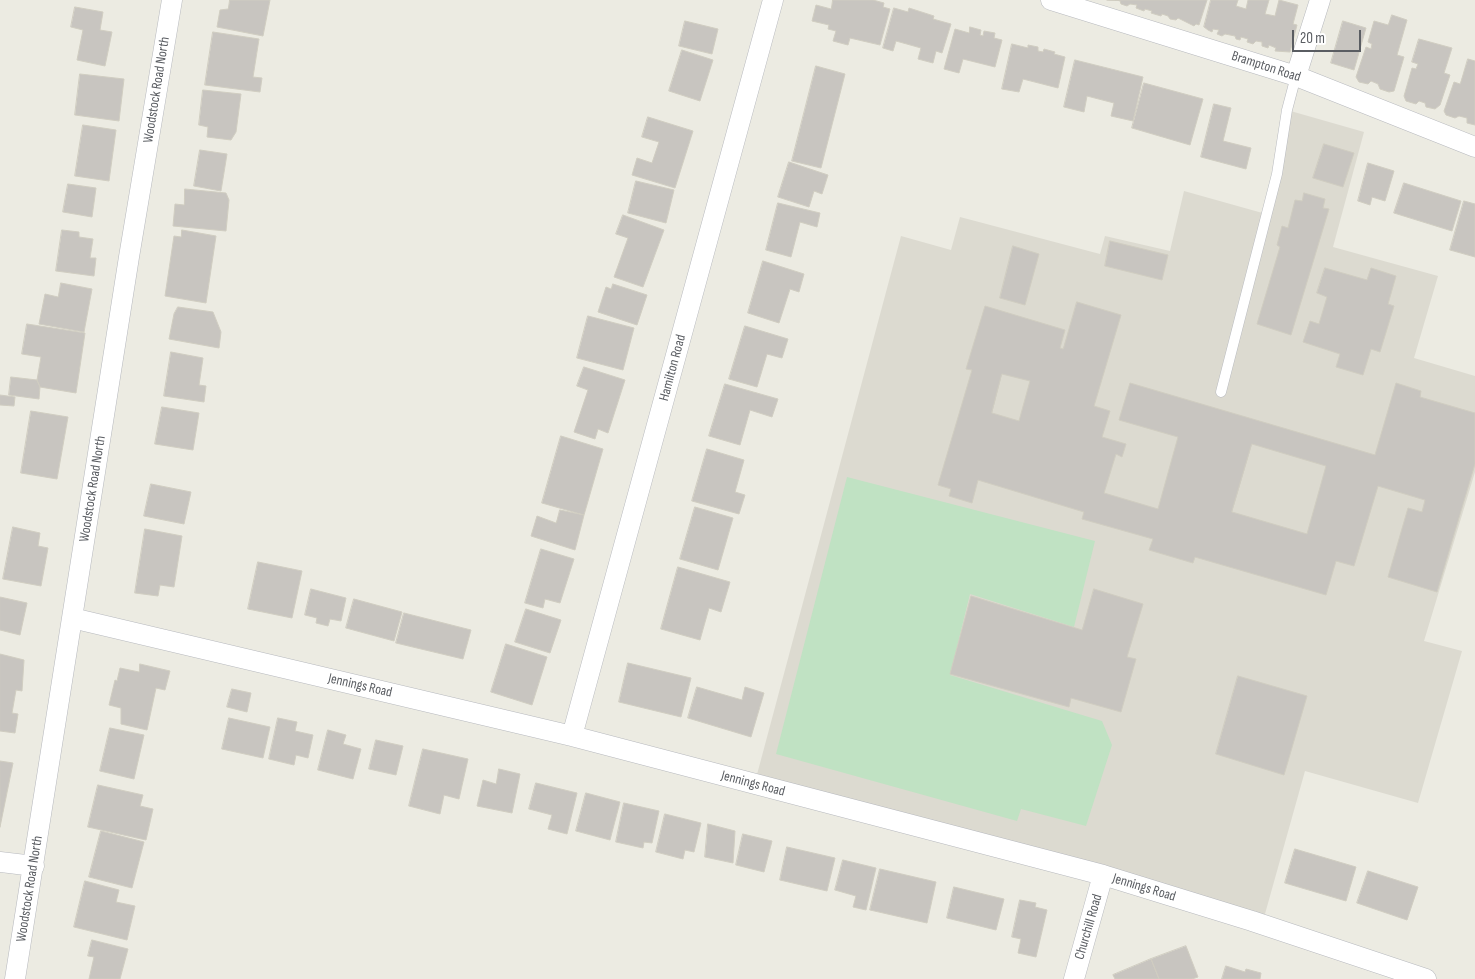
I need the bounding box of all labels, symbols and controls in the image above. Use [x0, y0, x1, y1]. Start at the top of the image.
scale bar [1295, 20, 1364, 52]
text: 20 m [1300, 29, 1325, 48]
street label: Woodstock Road North [140, 36, 174, 144]
street label: Brampton Road [1229, 48, 1303, 86]
street label: Hamilton Road [656, 333, 690, 403]
street label: Woodstock Road North [76, 435, 110, 543]
street label: Jennings Road [326, 670, 394, 702]
street label: Jennings Road [719, 767, 787, 801]
street label: Woodstock Road North [13, 835, 47, 943]
street label: Jennings Road [1110, 870, 1178, 906]
street label: Churchill Road [1072, 892, 1106, 962]

